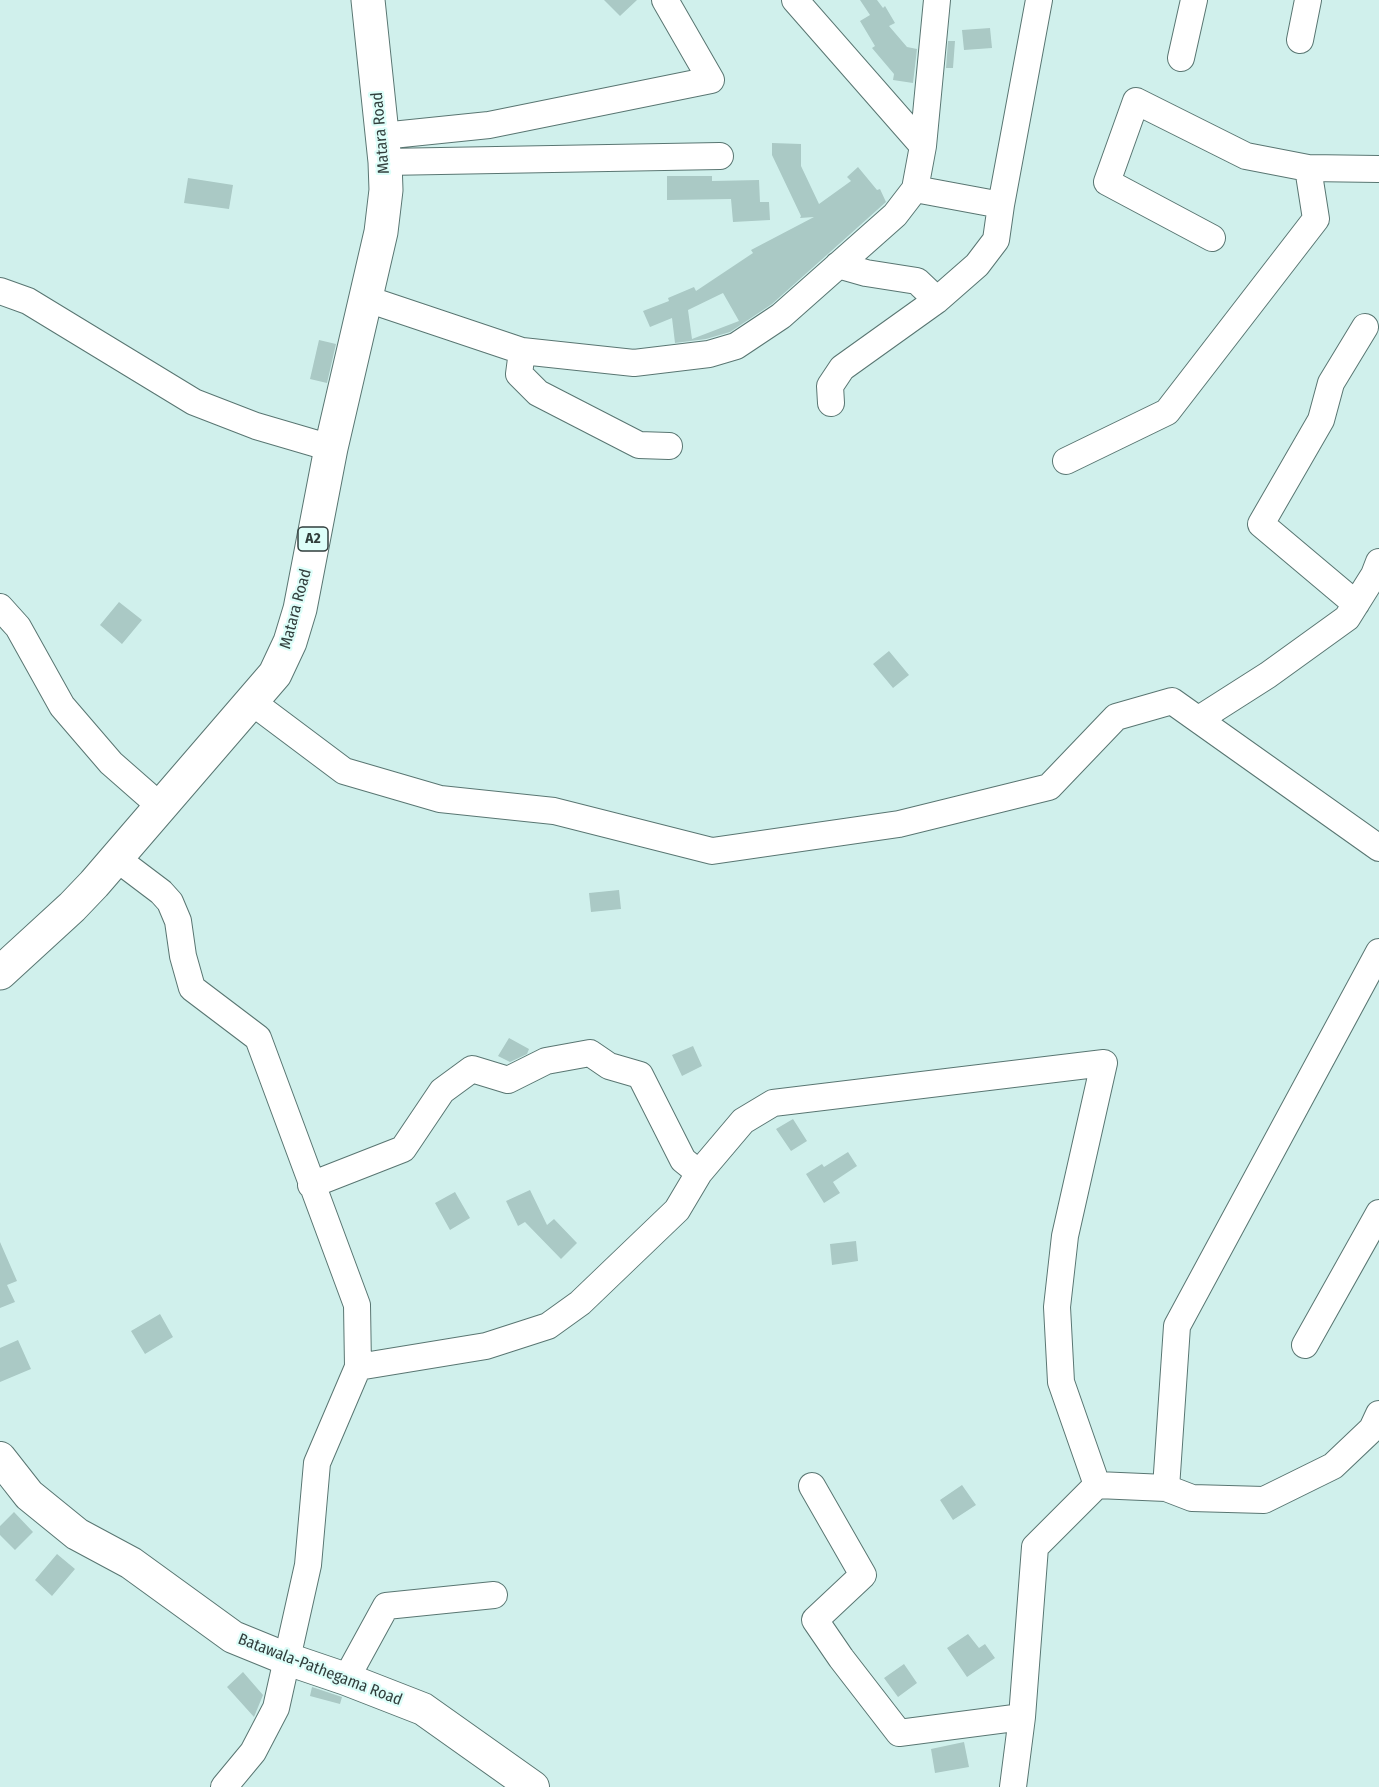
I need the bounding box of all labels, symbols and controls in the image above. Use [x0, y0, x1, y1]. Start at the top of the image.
street label: Matara Road [368, 91, 394, 175]
road number: A2 [298, 527, 328, 551]
street label: Matara Road [276, 567, 316, 651]
street label: Batawala-Pathegama Road [235, 1630, 405, 1710]

